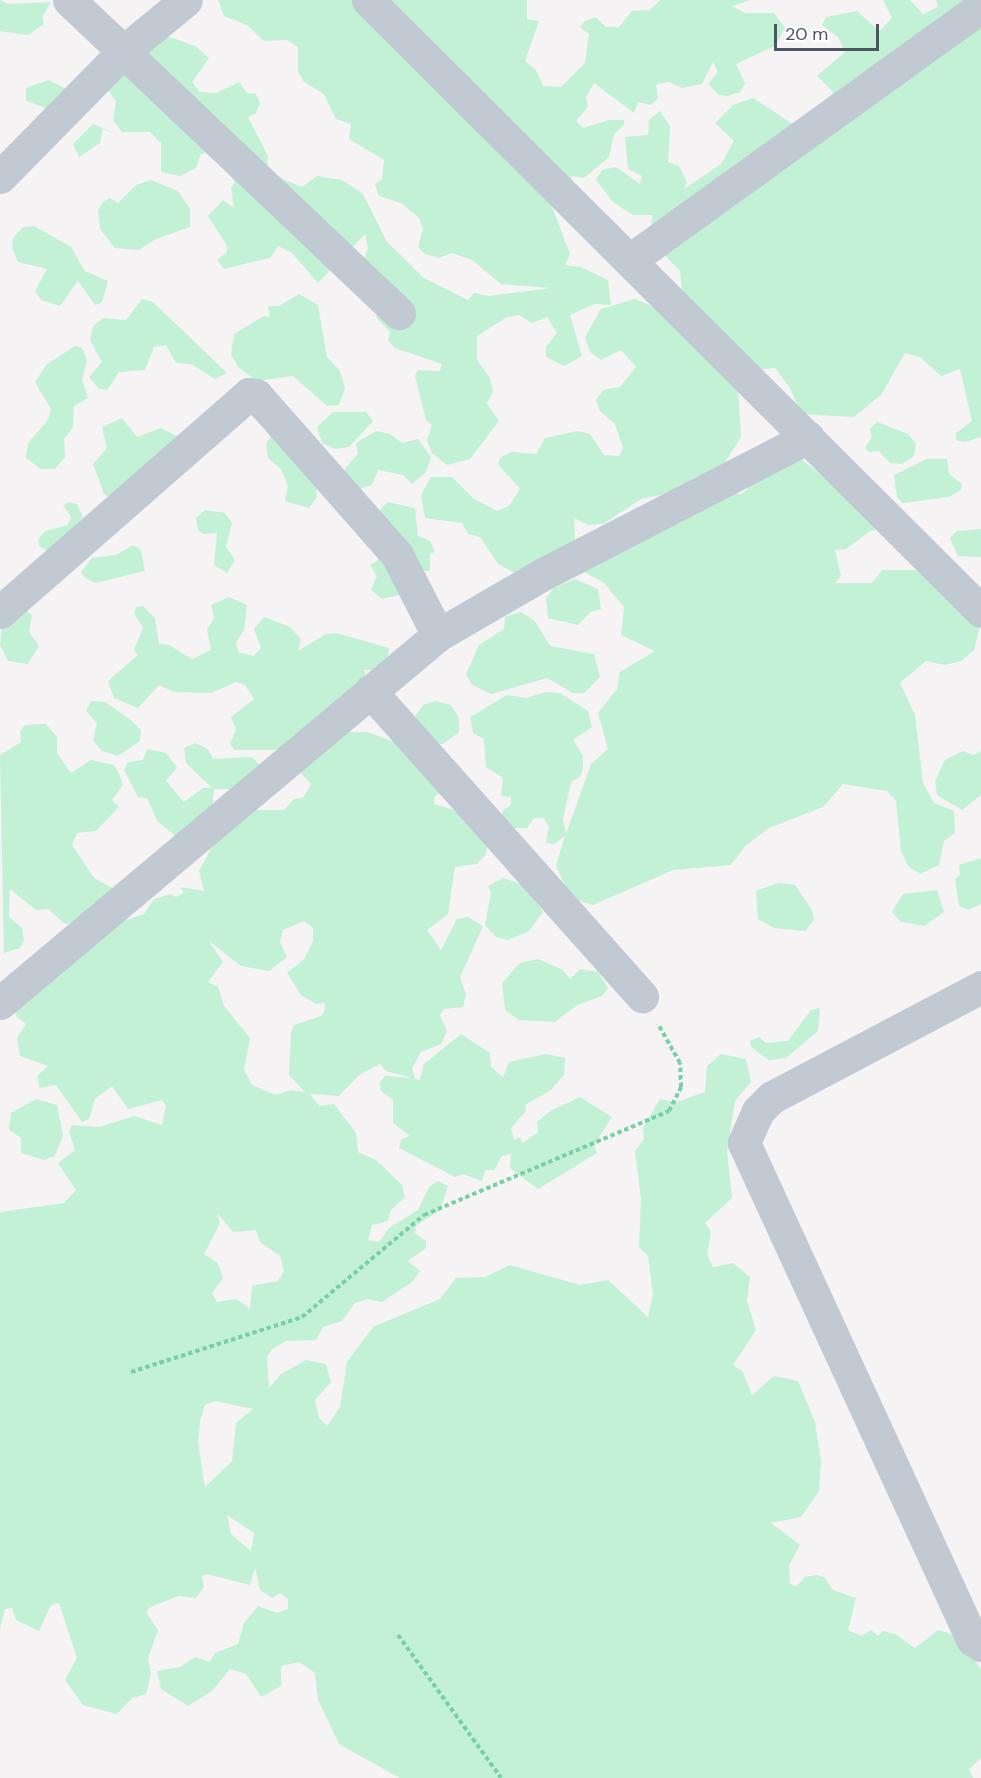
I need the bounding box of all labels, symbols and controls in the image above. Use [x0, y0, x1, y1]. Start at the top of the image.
scale bar [777, 12, 882, 50]
text: 20 m [785, 22, 828, 46]

